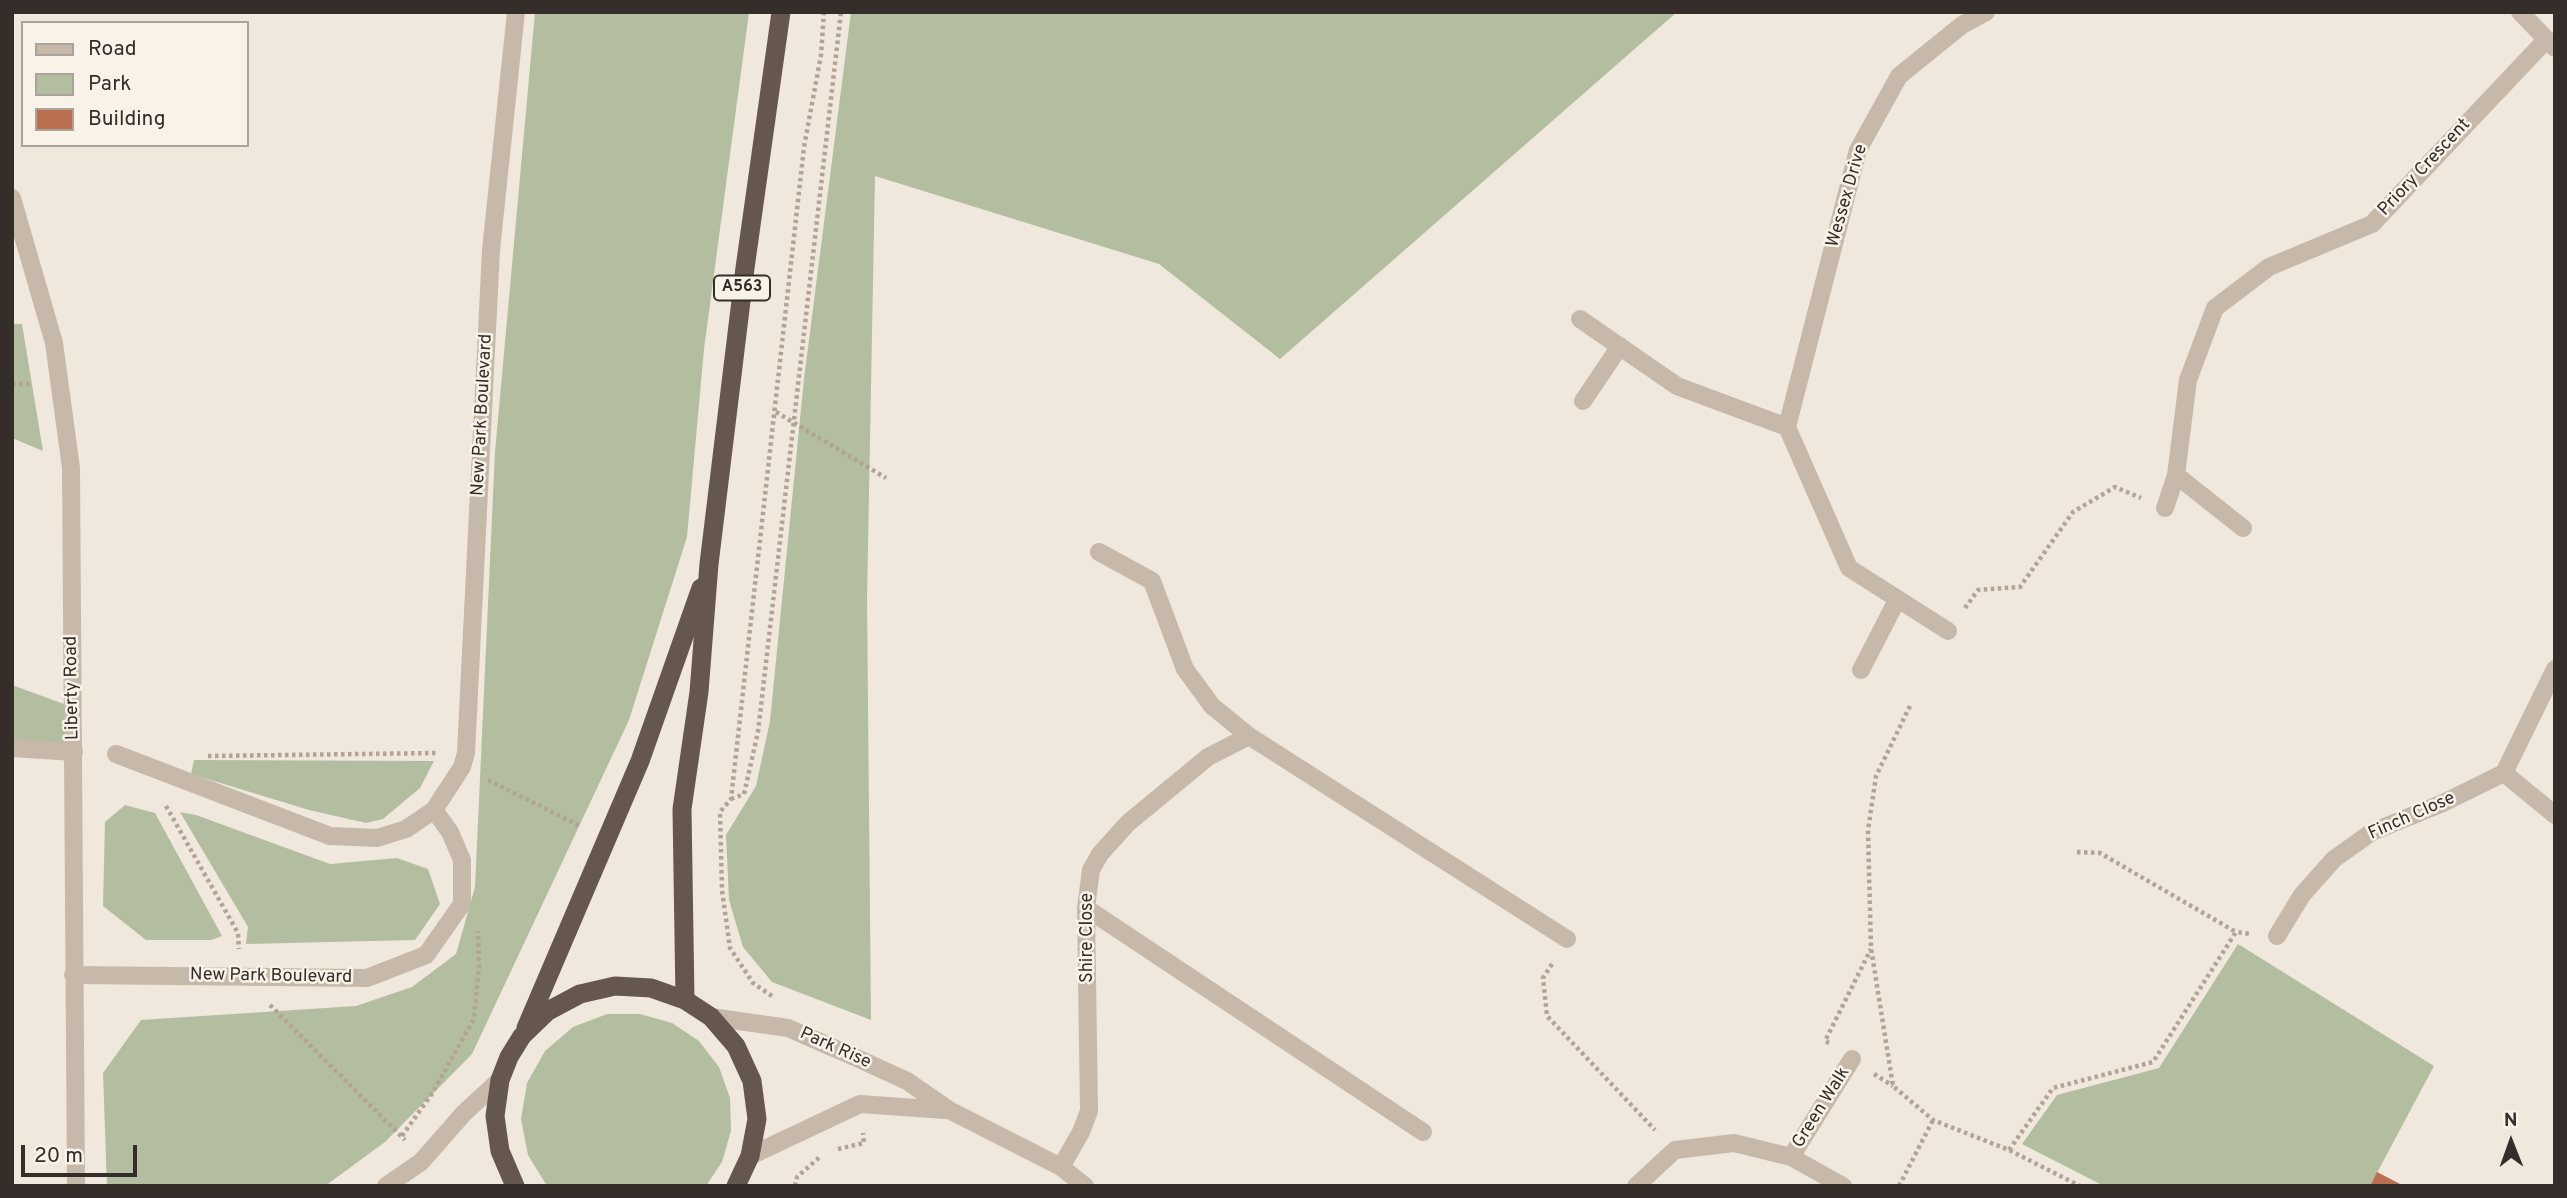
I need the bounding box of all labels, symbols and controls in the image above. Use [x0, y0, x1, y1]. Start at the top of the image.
legend [21, 21, 248, 147]
text: Road [88, 36, 137, 63]
text: Park [88, 71, 131, 98]
text: Building [88, 106, 166, 133]
street label: Priory Crescent [2374, 115, 2476, 221]
street label: Wessex Drive [1823, 142, 1873, 250]
road number: A563 [714, 276, 770, 300]
street label: New Park Boulevard [468, 333, 498, 497]
street label: Liberty Road [61, 636, 85, 740]
street label: Finch Close [2365, 788, 2459, 846]
street label: Shire Close [1077, 893, 1099, 983]
street label: New Park Boulevard [190, 965, 352, 989]
street label: Park Rise [796, 1024, 874, 1074]
street label: Green Walk [1789, 1063, 1855, 1153]
north arrow [2476, 1107, 2546, 1177]
text: N [2504, 1109, 2518, 1133]
scale bar [24, 1132, 140, 1176]
text: 20 m [34, 1143, 83, 1170]

